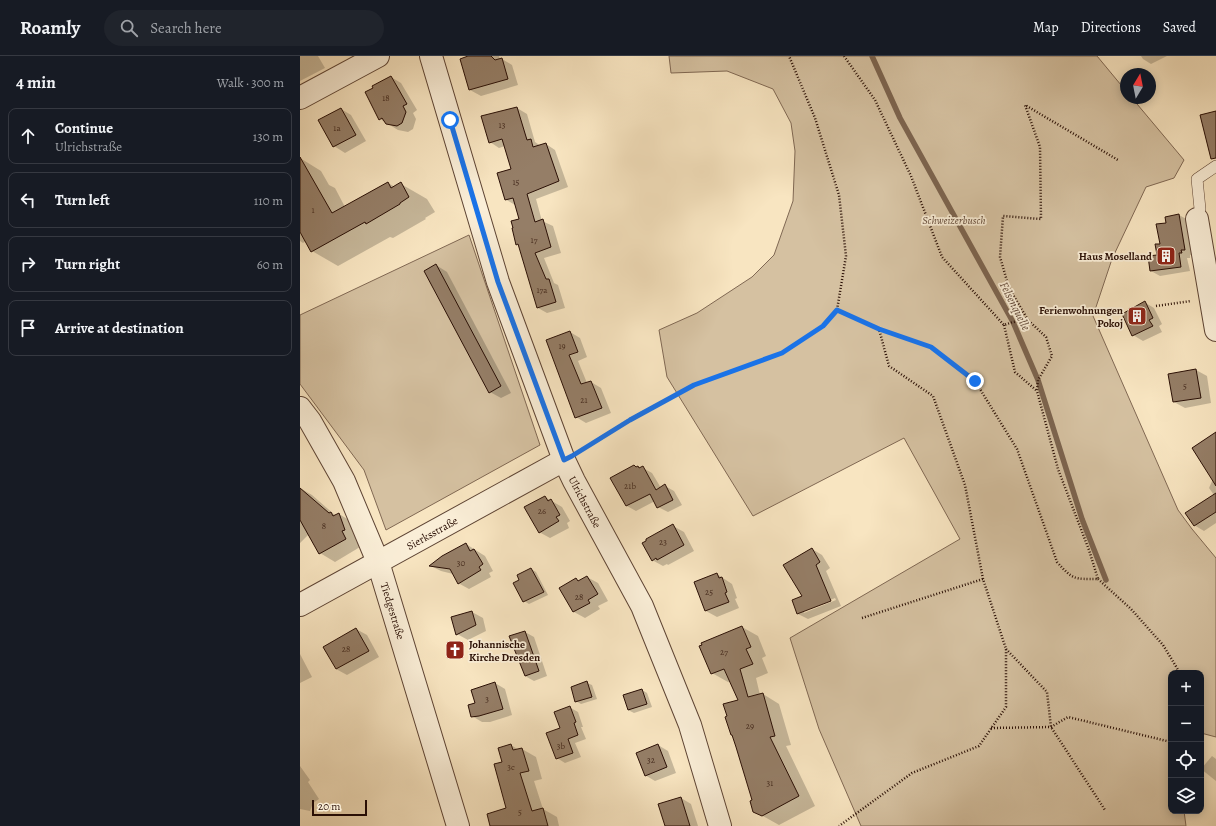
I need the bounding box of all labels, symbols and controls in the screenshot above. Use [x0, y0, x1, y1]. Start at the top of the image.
search box [104, 10, 384, 46]
text: Roamly [20, 15, 80, 41]
icon: search [118, 17, 140, 39]
text: Search here [150, 18, 222, 38]
text: Map [1033, 18, 1059, 37]
text: Directions [1081, 18, 1141, 37]
text: Saved [1163, 18, 1196, 37]
north arrow [1120, 68, 1156, 104]
text: 4 min [16, 71, 56, 94]
text: Walk · 300 m [217, 74, 284, 91]
house number: 18 [382, 92, 390, 104]
route start [441, 111, 459, 129]
text: Continue [55, 118, 113, 138]
house number: 13 [499, 119, 506, 131]
house number: 1a [333, 122, 341, 134]
icon: ahead [17, 125, 39, 147]
text: 130 m [253, 128, 283, 145]
text: Ulrichstraße [55, 138, 122, 155]
house number: 15 [513, 176, 520, 188]
icon: left [17, 189, 39, 211]
text: Turn left [55, 190, 110, 210]
text: 110 m [254, 192, 283, 209]
house number: 1 [311, 204, 315, 216]
park label: Schweizerbusch [922, 213, 986, 228]
house number: 17 [531, 234, 538, 246]
building icon: Haus Moselland [1155, 245, 1177, 267]
place label: Haus Moselland [1079, 249, 1152, 264]
icon: right [17, 253, 39, 275]
text: Turn right [55, 254, 120, 274]
text: 60 m [257, 256, 283, 273]
water label: Felsenquelle [996, 279, 1034, 334]
house number: 17a [536, 284, 548, 296]
place label: Ferienwohnungen Pokoj [1039, 303, 1123, 331]
building icon: Ferienwohnungen Pokoj [1126, 305, 1148, 327]
icon: arrive [17, 317, 39, 339]
text: Arrive at destination [55, 318, 184, 338]
house number: 19 [558, 340, 566, 352]
route end [966, 372, 984, 390]
house number: 5 [1183, 380, 1187, 392]
house number: 21 [580, 394, 588, 406]
street label: Ulrichstraße [565, 474, 605, 531]
house number: 21b [624, 480, 636, 492]
house number: 26 [538, 505, 546, 517]
street label: Sierksstraße [404, 513, 461, 554]
house number: 8 [322, 520, 326, 532]
house number: 23 [659, 536, 667, 548]
house number: 30 [457, 557, 465, 569]
street label: Tiedgestraße [377, 581, 408, 642]
house number: 25 [705, 586, 713, 598]
house number: 28 [575, 591, 583, 603]
place label: Johannische Kirche Dresden [469, 637, 540, 665]
church icon: Johannische Kirche Dresden [444, 639, 466, 661]
house number: 28 [342, 643, 350, 655]
house number: 27 [720, 646, 728, 658]
map controls [1168, 670, 1204, 814]
button: + [1168, 670, 1204, 706]
house number: 3 [485, 693, 489, 705]
button: − [1168, 706, 1204, 742]
house number: 29 [746, 720, 754, 732]
house number: 3b [557, 740, 566, 752]
button: locate [1168, 742, 1204, 778]
house number: 32 [647, 754, 656, 766]
house number: 3c [507, 761, 515, 773]
house number: 31 [767, 777, 773, 789]
button: layers [1168, 778, 1204, 814]
scale bar [312, 798, 367, 817]
text: 20 m [318, 799, 340, 814]
house number: 5 [518, 806, 522, 818]

